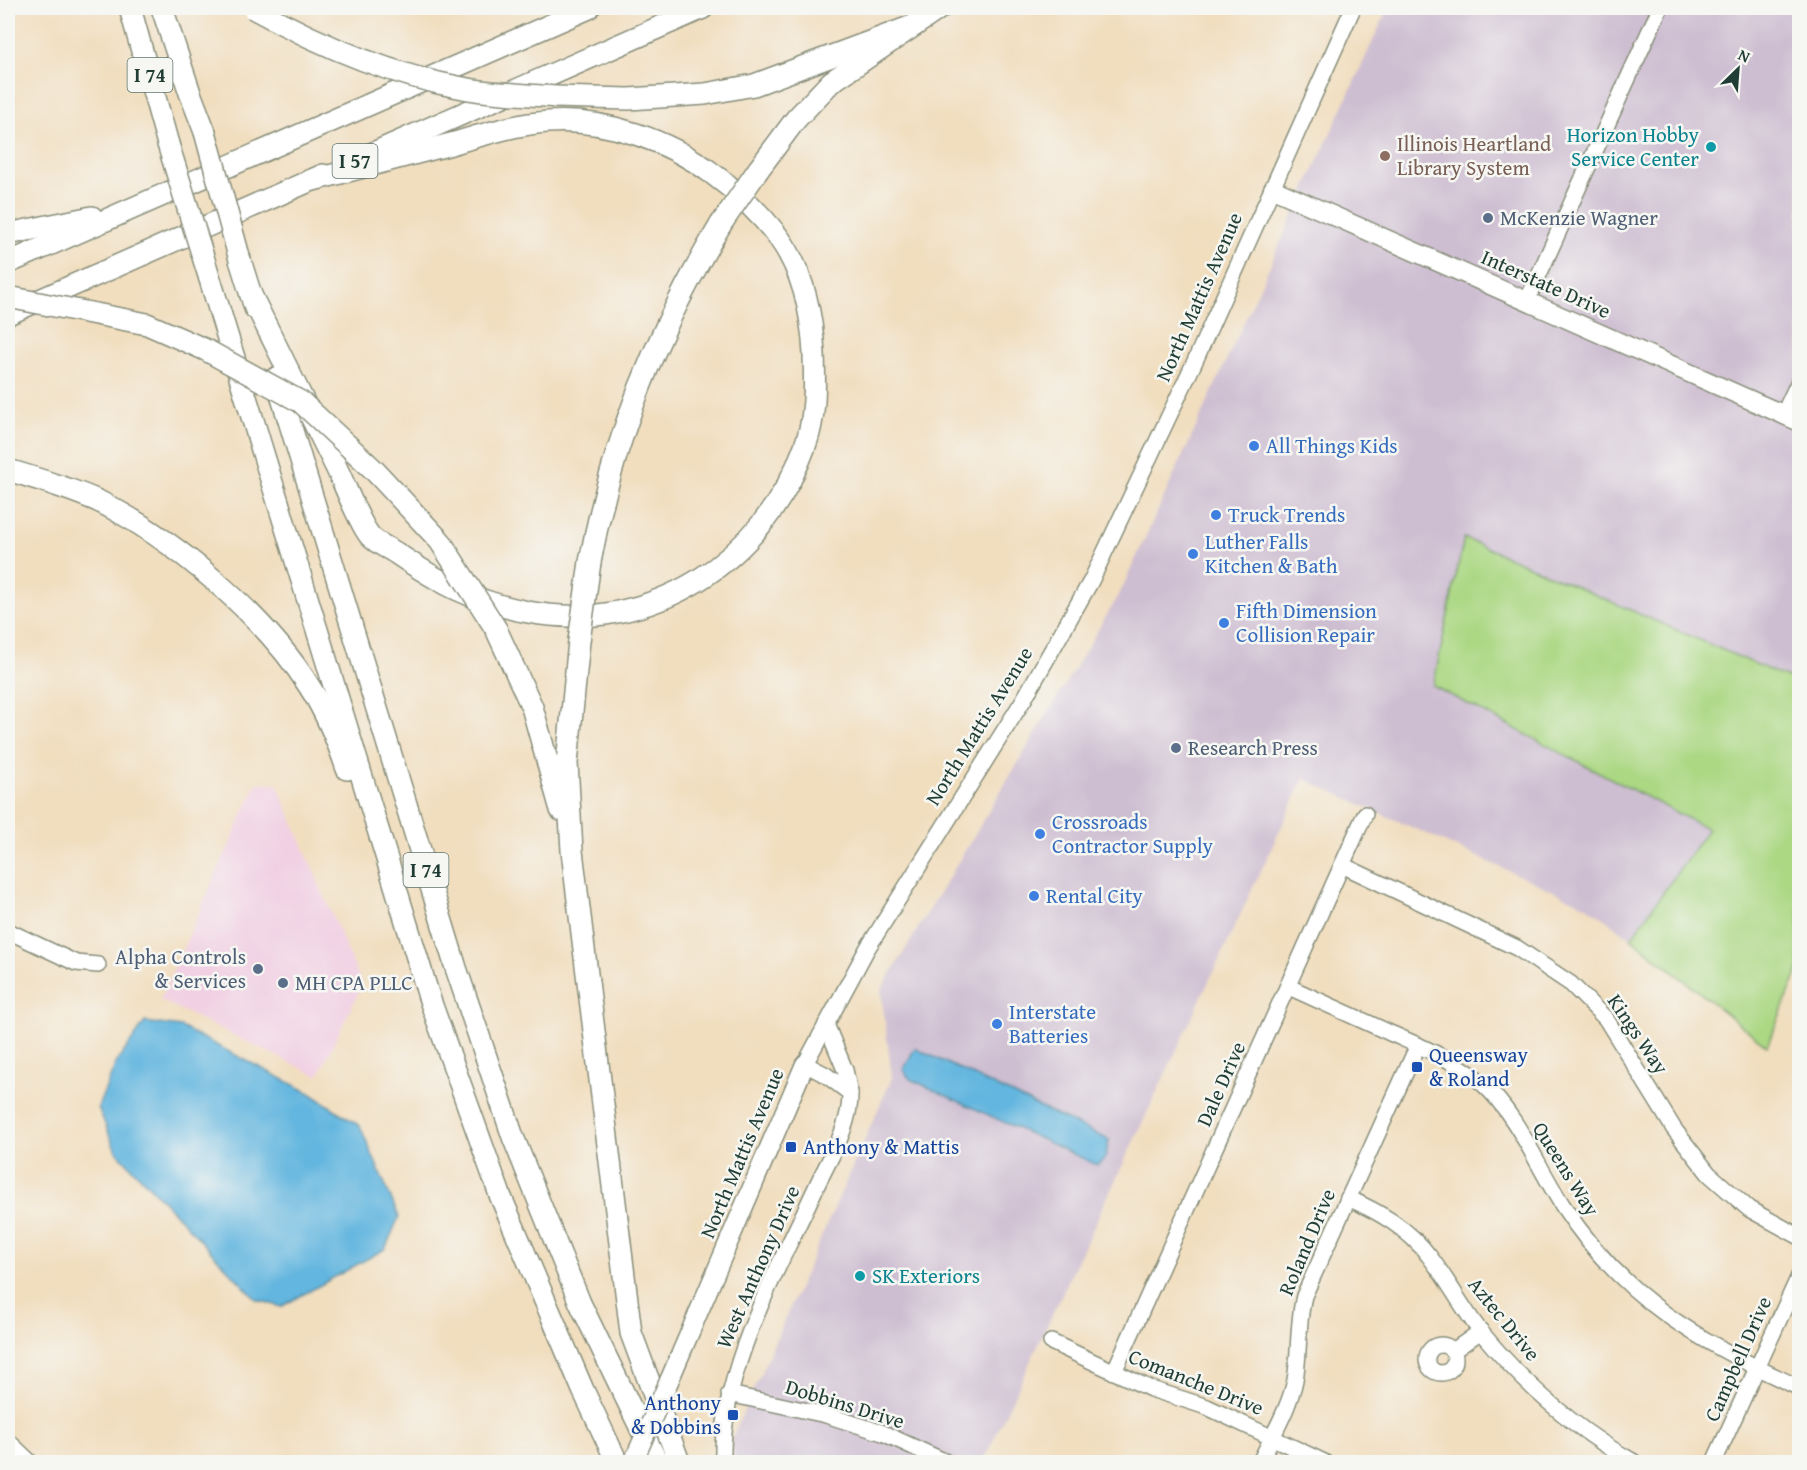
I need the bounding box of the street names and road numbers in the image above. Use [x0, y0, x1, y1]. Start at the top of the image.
road number: I 74 [128, 58, 172, 92]
road number: I 57 [332, 144, 378, 178]
street label: North Mattis Avenue [1147, 207, 1250, 386]
street label: Interstate Drive [1476, 241, 1616, 326]
street label: North Mattis Avenue [917, 640, 1040, 811]
road number: I 74 [404, 853, 448, 887]
street label: Kings Way [1600, 987, 1677, 1081]
street label: Dale Drive [1188, 1036, 1253, 1131]
street label: North Mattis Avenue [692, 1063, 791, 1243]
street label: Queens Way [1525, 1116, 1608, 1222]
street label: West Anthony Drive [708, 1180, 807, 1353]
street label: Roland Drive [1270, 1183, 1343, 1300]
street label: Aztec Drive [1461, 1270, 1548, 1368]
street label: Campbell Drive [1696, 1291, 1779, 1426]
street label: Comanche Drive [1124, 1340, 1269, 1423]
street label: Dobbins Drive [782, 1371, 909, 1436]

